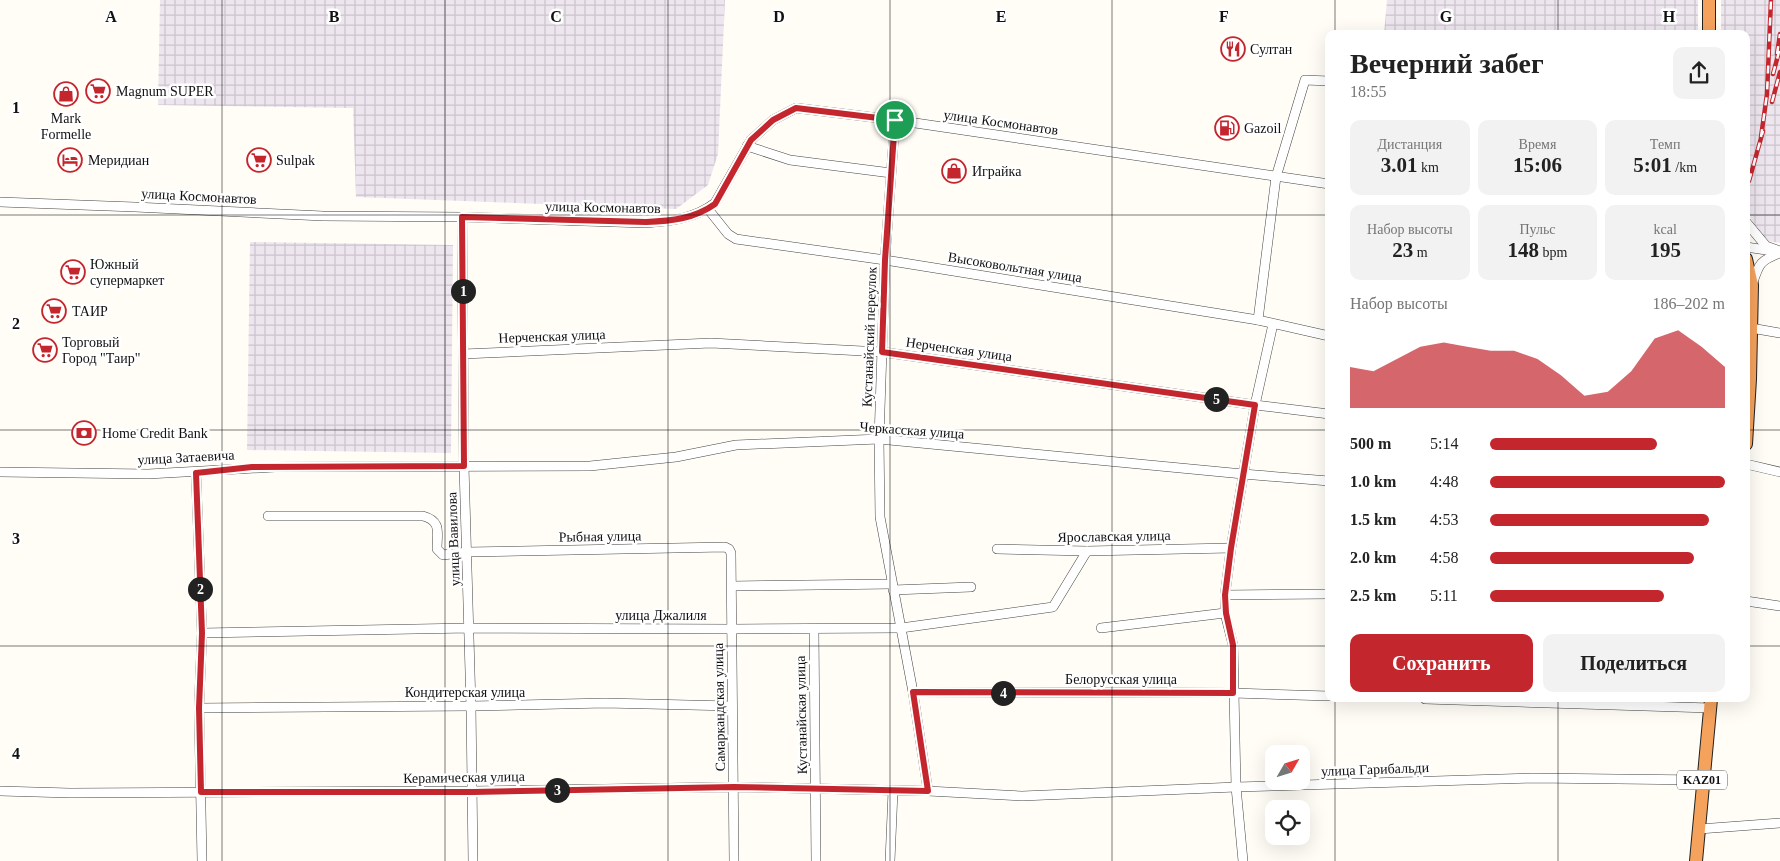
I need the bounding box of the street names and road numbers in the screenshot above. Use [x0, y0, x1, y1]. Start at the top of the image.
street label: улица Космонавтов [943, 107, 1060, 138]
street label: улица Космонавтов [141, 186, 257, 207]
street label: улица Космонавтов [545, 199, 661, 216]
street label: Высоковольтная улица [947, 249, 1084, 286]
street label: Кустанайский переулок [860, 266, 879, 407]
street label: Нерченская улица [498, 327, 607, 346]
street label: Нерченская улица [905, 335, 1014, 364]
street label: Черкасская улица [859, 419, 966, 442]
street label: улица Затаевича [137, 447, 236, 468]
street label: улица Вавилова [444, 491, 463, 586]
street label: Рыбная улица [559, 528, 642, 545]
street label: Ярославская улица [1057, 528, 1171, 545]
street label: улица Джалиля [615, 608, 707, 623]
street label: Самаркандская улица [711, 642, 728, 771]
street label: Кустанайская улица [793, 655, 810, 774]
street label: Белорусская улица [1065, 672, 1178, 687]
street label: Кондитерская улица [405, 685, 526, 700]
street label: улица Гарибальди [1321, 760, 1430, 779]
street label: Керамическая улица [403, 769, 526, 786]
road number: KАZ01 [1677, 770, 1727, 790]

